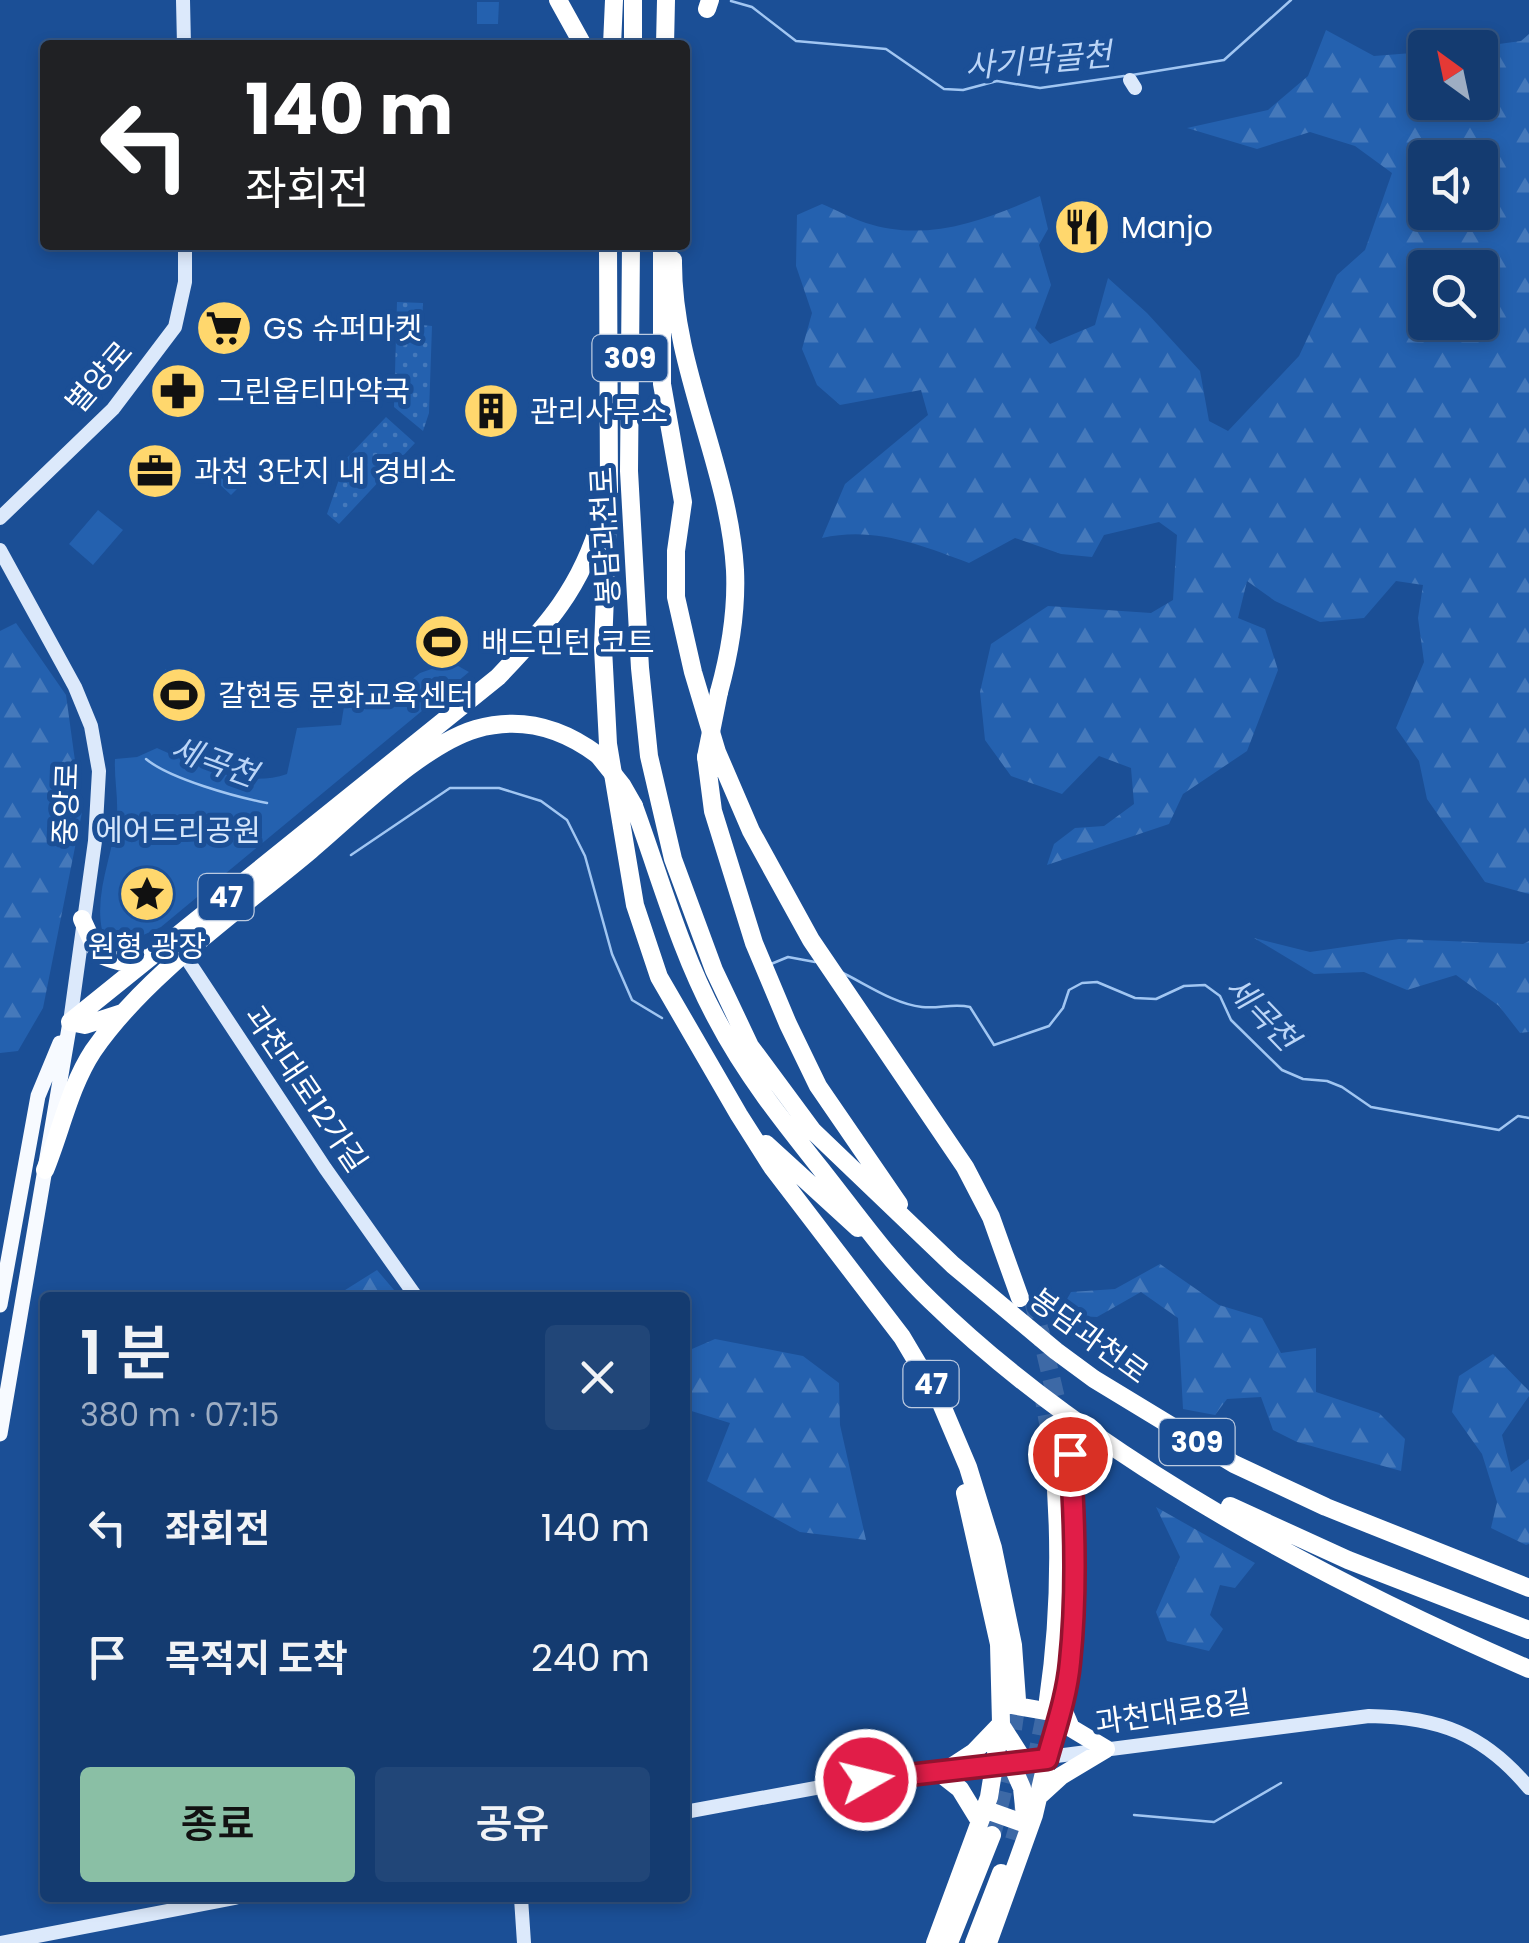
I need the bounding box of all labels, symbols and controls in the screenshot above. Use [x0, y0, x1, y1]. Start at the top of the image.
north arrow [1408, 30, 1498, 120]
map controls [1408, 30, 1498, 340]
water label: 사기막골천 [963, 31, 1117, 89]
text: 140 m [245, 60, 453, 159]
icon: left [80, 80, 210, 210]
button: sound [1408, 140, 1498, 230]
text: 좌회전 [245, 157, 369, 220]
restaurant icon: Manjo [1052, 197, 1112, 257]
place label: Manjo [1121, 206, 1213, 249]
button: search [1408, 250, 1498, 340]
supermarket icon: GS 슈퍼마켓 [194, 298, 254, 358]
place label: GS 슈퍼마켓 [263, 307, 422, 350]
street label: 별양로 [56, 332, 142, 422]
road number: 309 [592, 335, 668, 381]
pharmacy icon: 그린옵티마약국 [148, 361, 208, 421]
place label: 그린옵티마약국 [217, 370, 410, 413]
building icon: 관리사무소 [461, 381, 521, 441]
place label: 관리사무소 [530, 390, 668, 433]
office icon: 과천 3단지 내 경비소 [125, 441, 185, 501]
place label: 과천 3단지 내 경비소 [194, 450, 457, 493]
street label: 봉담과천로 [580, 466, 630, 606]
sports icon: 배드민턴 코트 [412, 612, 472, 672]
place label: 배드민턴 코트 [481, 621, 655, 664]
sports icon: 갈현동 문화교육센터 [149, 665, 209, 725]
place label: 갈현동 문화교육센터 [218, 674, 474, 717]
water label: 세곡천 [165, 725, 267, 798]
street label: 중앙로 [43, 762, 89, 846]
park label: 에어드리공원 [95, 809, 261, 852]
place icon: 원형 광장 [117, 864, 177, 924]
road number: 47 [198, 874, 254, 920]
place label: 원형 광장 [88, 925, 206, 968]
water label: 세곡천 [1215, 966, 1311, 1063]
street label: 과천대로12가길 [234, 997, 378, 1181]
street label: 봉담과천로 [1021, 1278, 1157, 1394]
text: 1 분 [80, 1311, 171, 1395]
button: close [545, 1325, 650, 1430]
road number: 47 [904, 1361, 958, 1407]
text: 380 m · 07:15 [80, 1392, 279, 1437]
pin [1028, 1412, 1113, 1497]
road number: 309 [1160, 1419, 1234, 1465]
icon: arrive [1043, 1427, 1098, 1482]
icon: left [80, 1500, 135, 1555]
text: 140 m [541, 1501, 650, 1554]
text: 좌회전 [165, 1502, 270, 1555]
icon: arrive [80, 1630, 135, 1685]
text: 240 m [531, 1631, 650, 1684]
text: 목적지 도착 [165, 1632, 348, 1685]
street label: 과천대로8길 [1092, 1680, 1254, 1744]
position arrow [814, 1728, 918, 1832]
button: 종료 [80, 1767, 355, 1882]
button: 공유 [375, 1767, 650, 1882]

